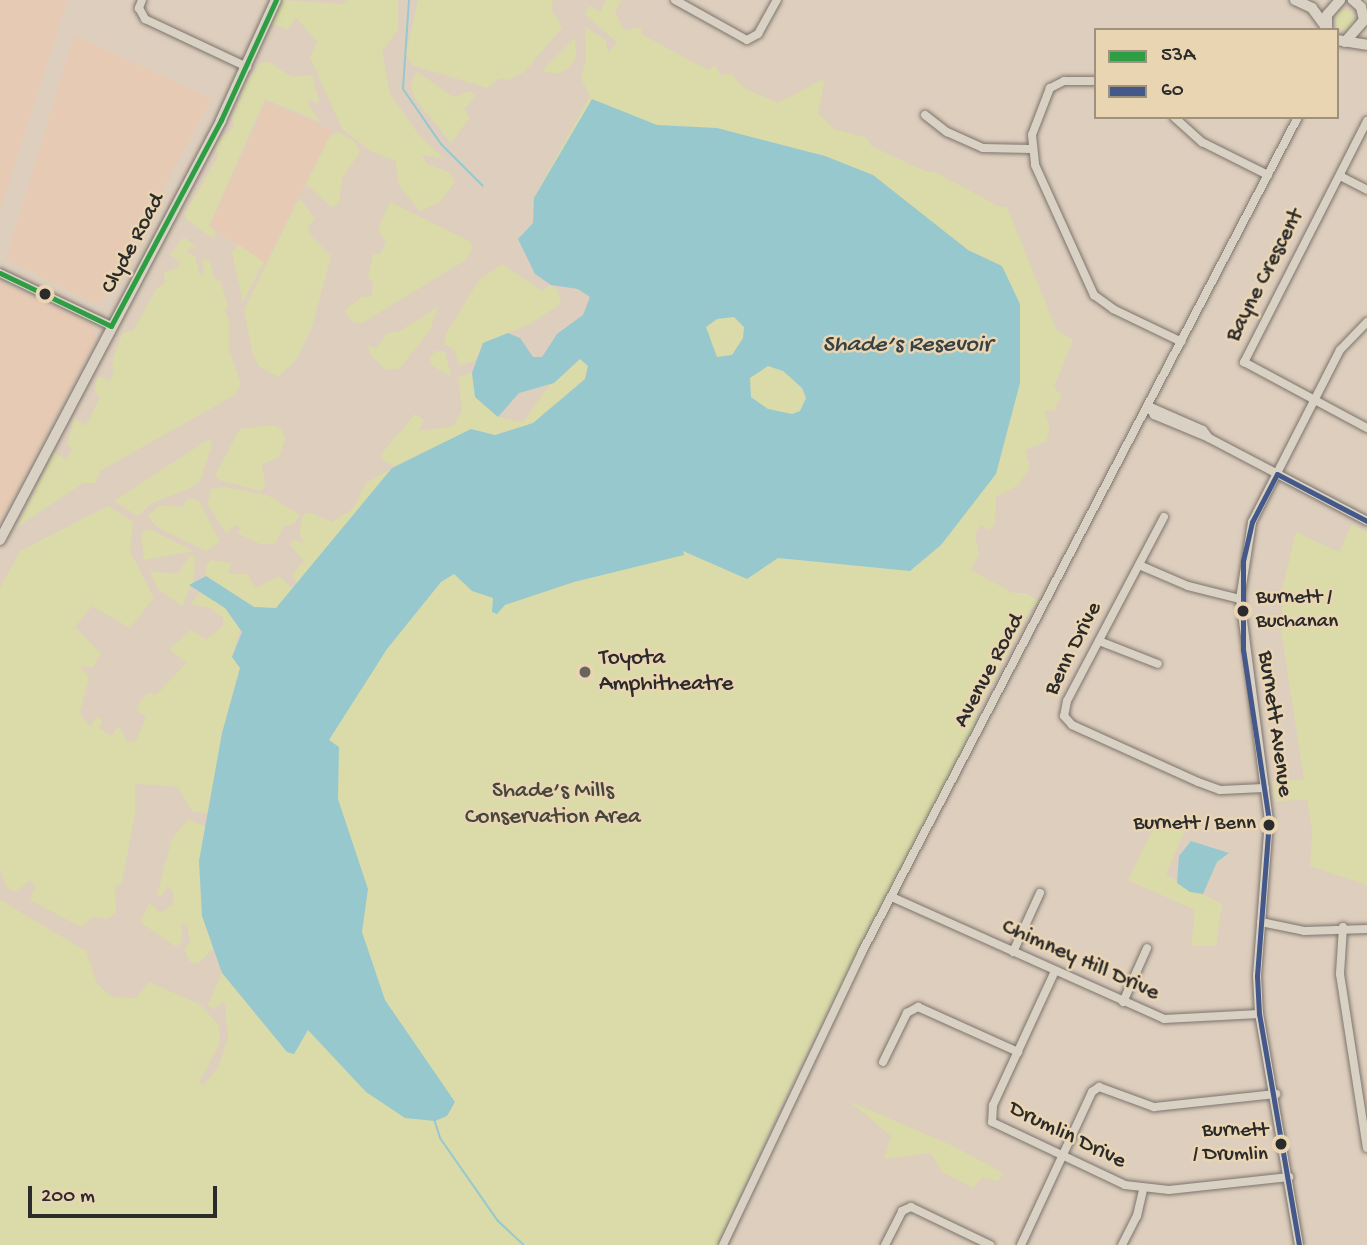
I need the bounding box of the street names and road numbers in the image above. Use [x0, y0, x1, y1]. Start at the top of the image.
street label: Clyde Road [96, 189, 172, 299]
street label: Bayne Crescent [1221, 205, 1311, 347]
street label: Benn Drive [1039, 598, 1109, 700]
street label: Avenue Road [949, 609, 1031, 733]
street label: Burnett Avenue [1250, 649, 1298, 799]
street label: Chimney Hill Drive [997, 914, 1163, 1008]
street label: Drumlin Drive [1004, 1096, 1130, 1176]

